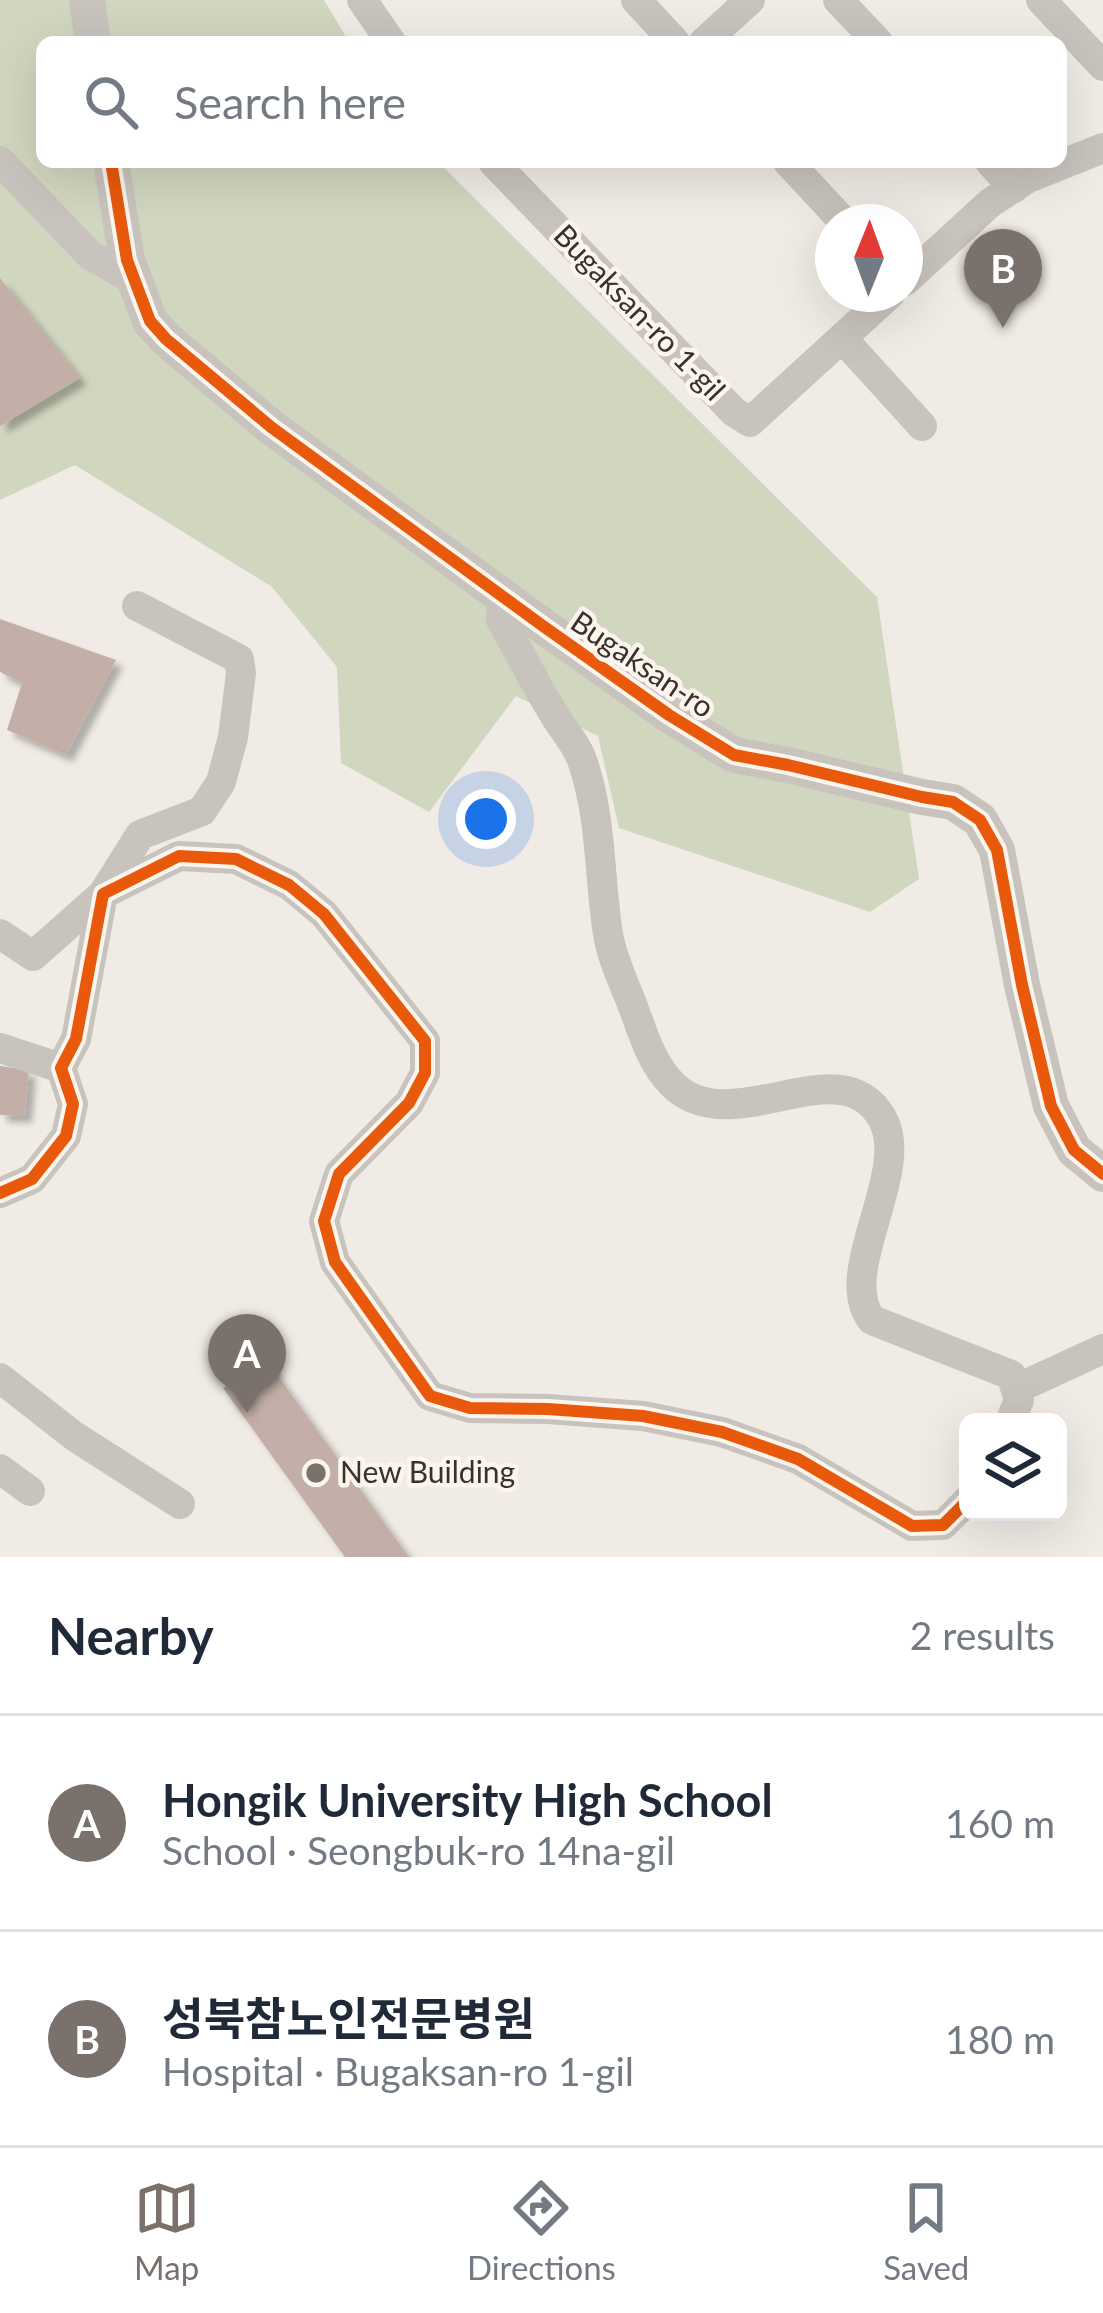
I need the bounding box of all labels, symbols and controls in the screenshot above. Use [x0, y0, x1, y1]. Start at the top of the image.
search box [36, 36, 1067, 168]
icon: search [78, 69, 144, 135]
text: Search here [174, 75, 406, 129]
north arrow [815, 204, 923, 312]
street label: Bugaksan-ro 1-gil [547, 216, 734, 407]
pin: B [964, 229, 1042, 328]
street label: Bugaksan-ro [565, 602, 721, 724]
your location [456, 789, 516, 849]
pin: A [208, 1314, 286, 1413]
map controls [959, 1413, 1067, 1521]
button: layers [959, 1413, 1067, 1521]
place label: New Building [340, 1453, 515, 1489]
marker: New Building [303, 1460, 329, 1486]
text: Nearby [48, 1605, 214, 1666]
text: 2 results [910, 1612, 1055, 1658]
text: Hongik University High School [162, 1773, 773, 1827]
text: A [73, 1800, 101, 1846]
text: 160 m [945, 1800, 1055, 1846]
text: School · Seongbuk-ro 14na-gil [162, 1827, 675, 1873]
text: 성북참노인전문병원 [162, 1991, 535, 2045]
text: B [74, 2016, 100, 2062]
text: 180 m [945, 2016, 1055, 2062]
text: Hospital · Bugaksan-ro 1-gil [162, 2048, 634, 2094]
tab: Map [134, 2175, 200, 2287]
tab: Directions [467, 2175, 616, 2287]
tab: Saved [883, 2175, 969, 2287]

